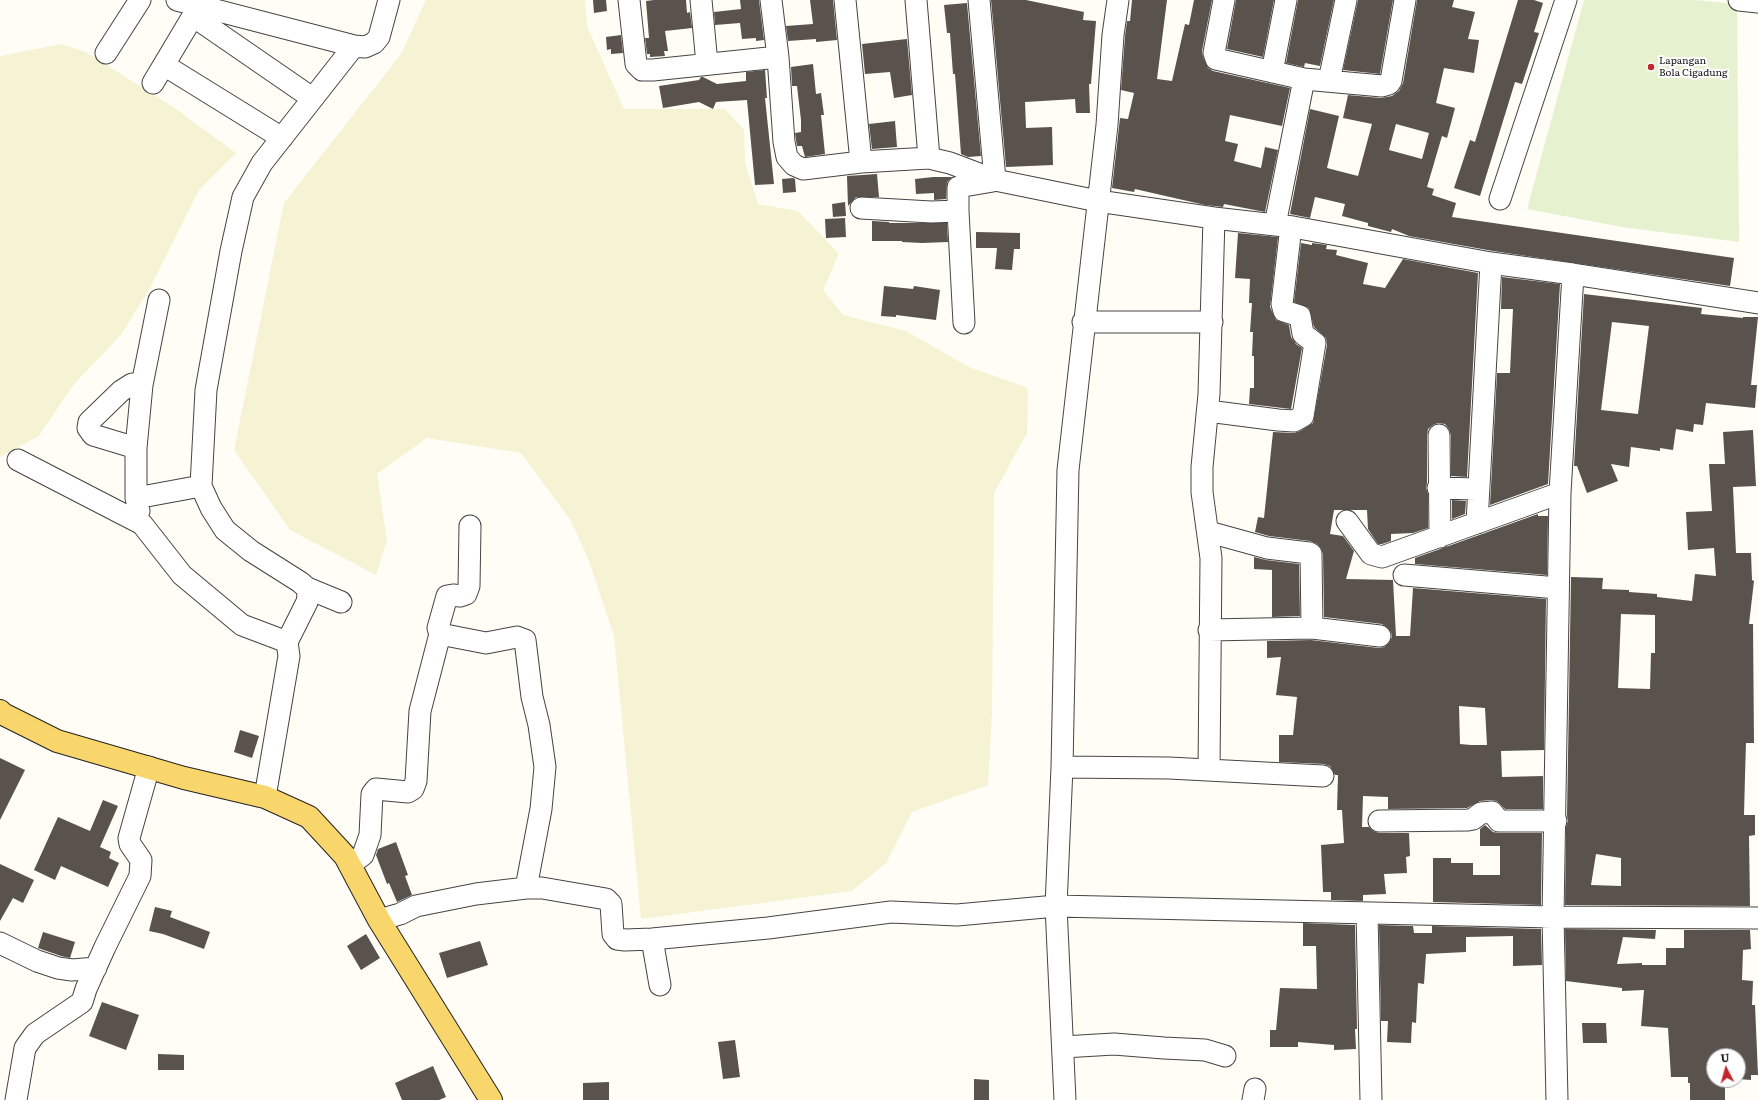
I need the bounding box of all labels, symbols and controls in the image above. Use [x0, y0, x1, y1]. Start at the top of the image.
place label: Lapangan Bola Cigadung [1659, 55, 1728, 78]
marker: Lapangan Bola Cigadung [1646, 62, 1656, 72]
north arrow [1706, 1048, 1746, 1088]
text: U [1720, 1049, 1730, 1065]

